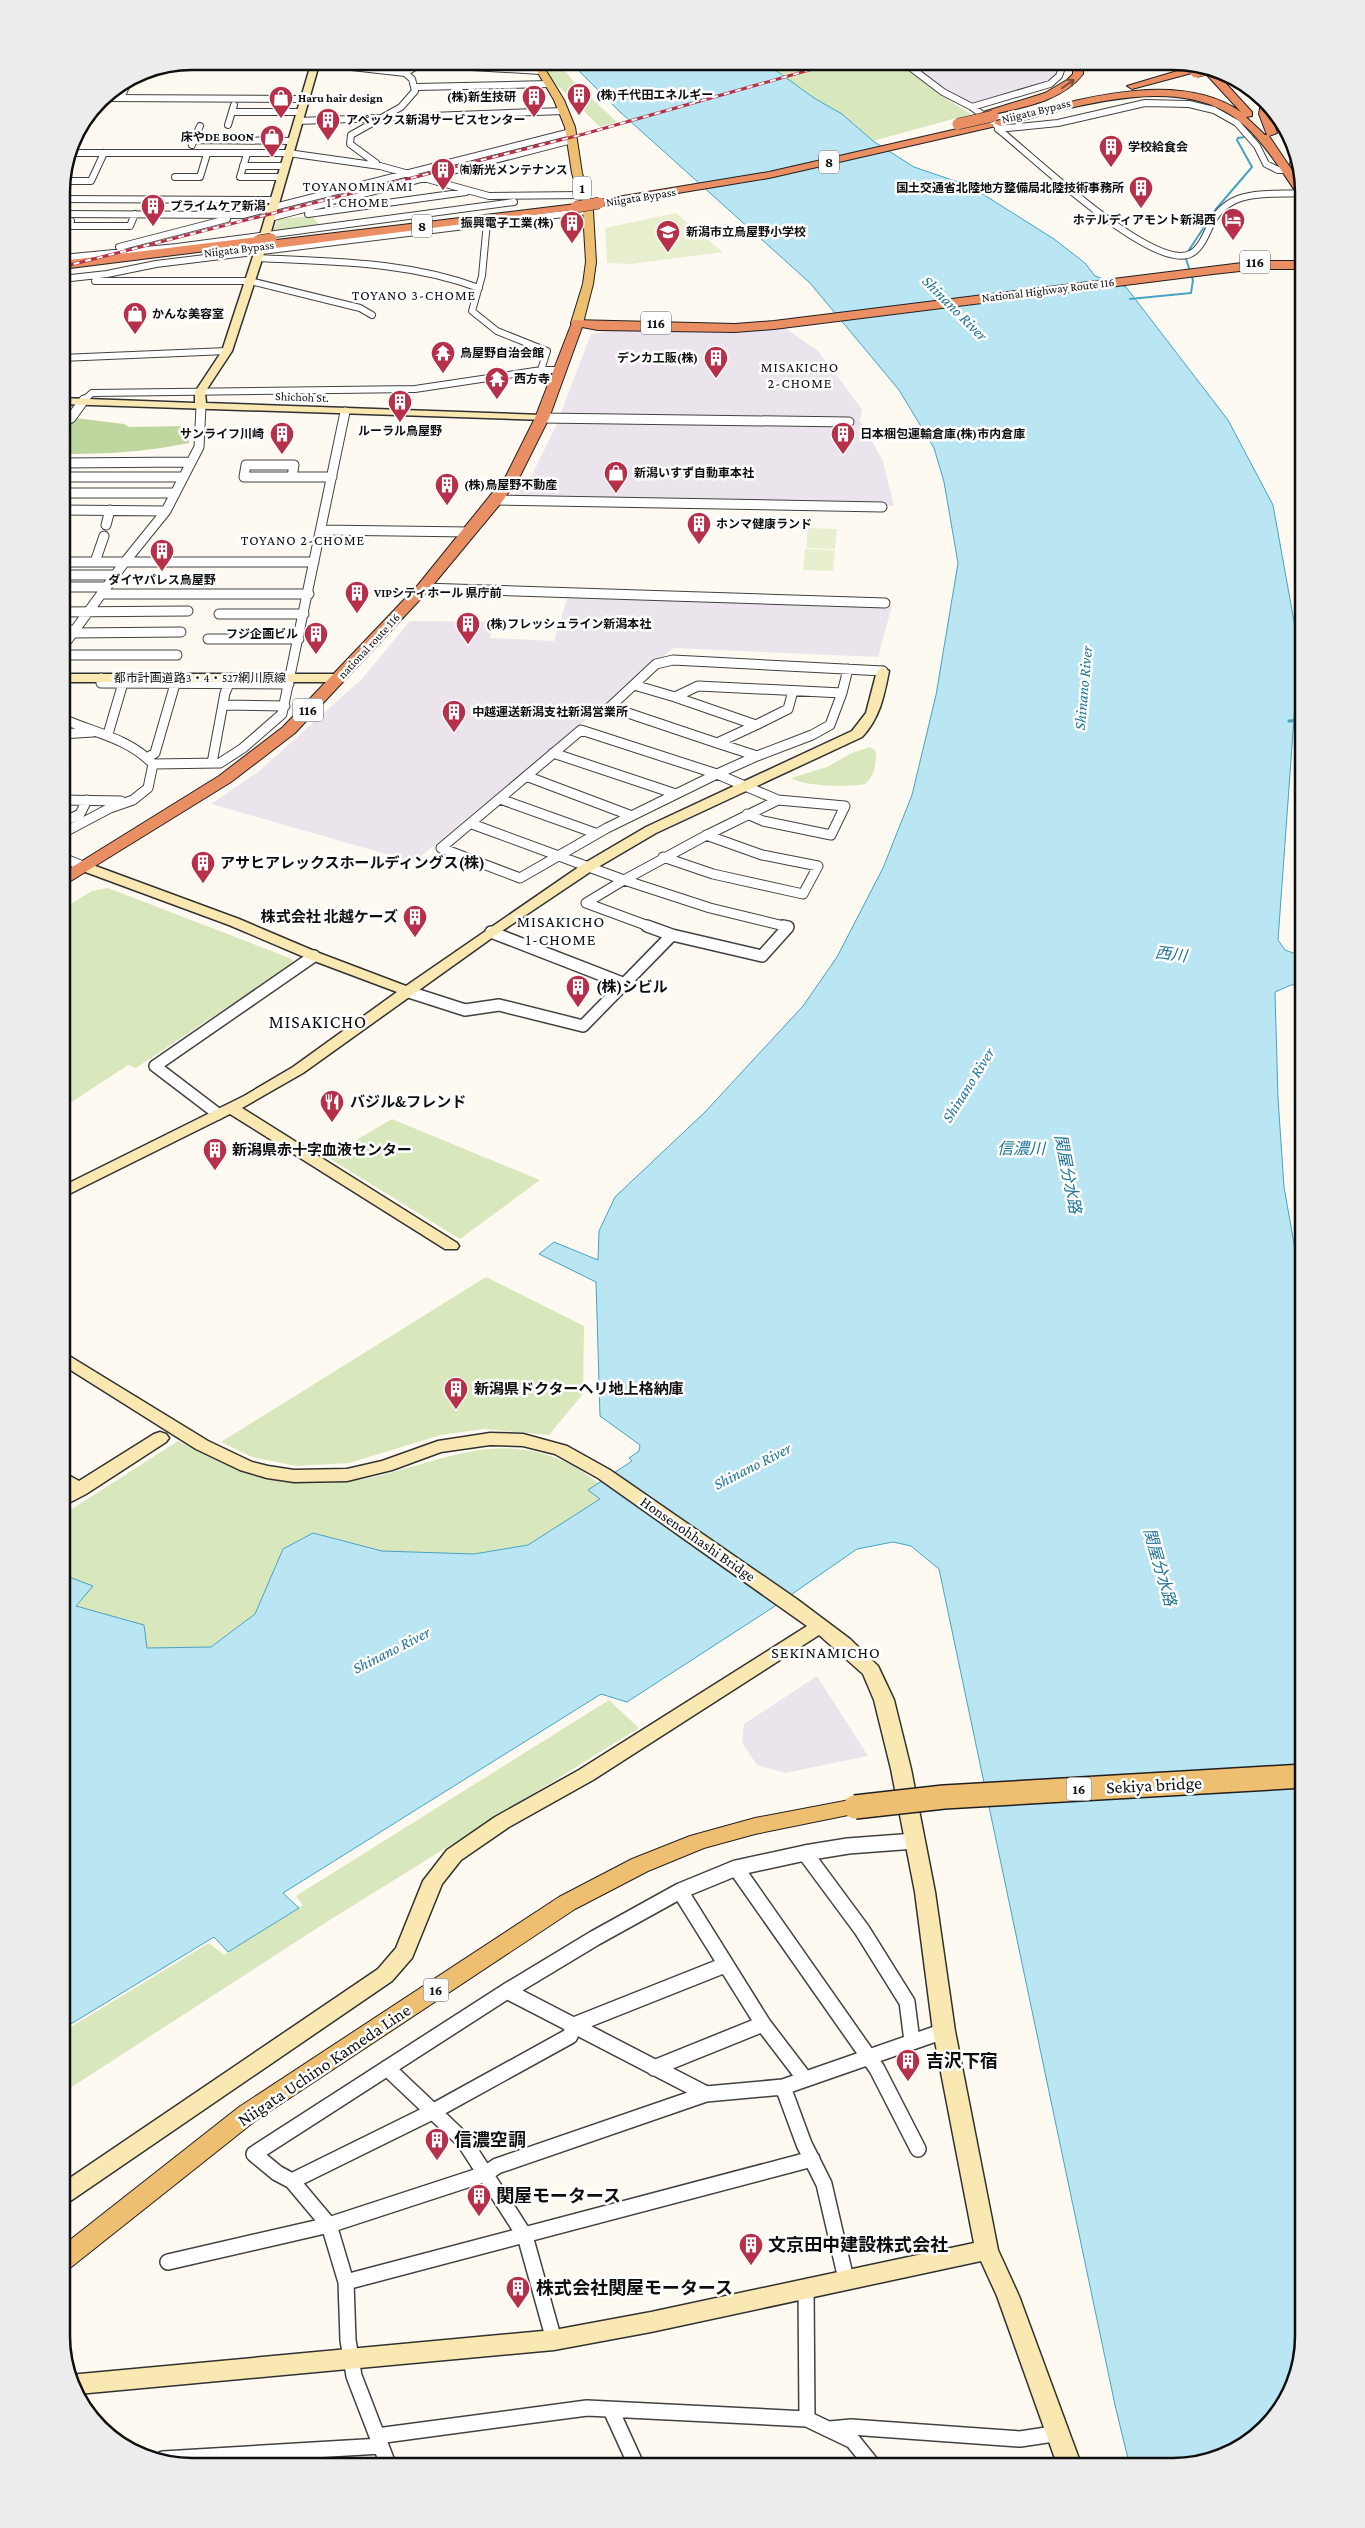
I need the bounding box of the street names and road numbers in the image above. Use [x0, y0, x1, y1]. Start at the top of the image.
street label: Niigata Bypass [1000, 96, 1072, 126]
road number: 8 [819, 150, 839, 173]
road number: 1 [573, 177, 591, 200]
street label: Niigata Bypass [605, 185, 677, 209]
road number: 8 [412, 215, 432, 238]
street label: Niigata Bypass [203, 238, 275, 260]
road number: 116 [1240, 250, 1270, 274]
street label: National Highway Route 116 [981, 275, 1115, 305]
road number: 116 [641, 312, 671, 334]
street label: Shichoh St. [275, 389, 329, 405]
street label: national route 116 [335, 610, 403, 682]
street label: 都市計画道路3・4・527網川原線 [114, 671, 286, 685]
road number: 116 [293, 698, 323, 722]
street label: Honsenohhashi Bridge [637, 1493, 759, 1586]
street label: Sekiya bridge [1106, 1773, 1202, 1797]
road number: 16 [1066, 1778, 1092, 1800]
road number: 16 [424, 1978, 448, 2002]
street label: Niigata Uchino Kameda Line [234, 2000, 414, 2130]

